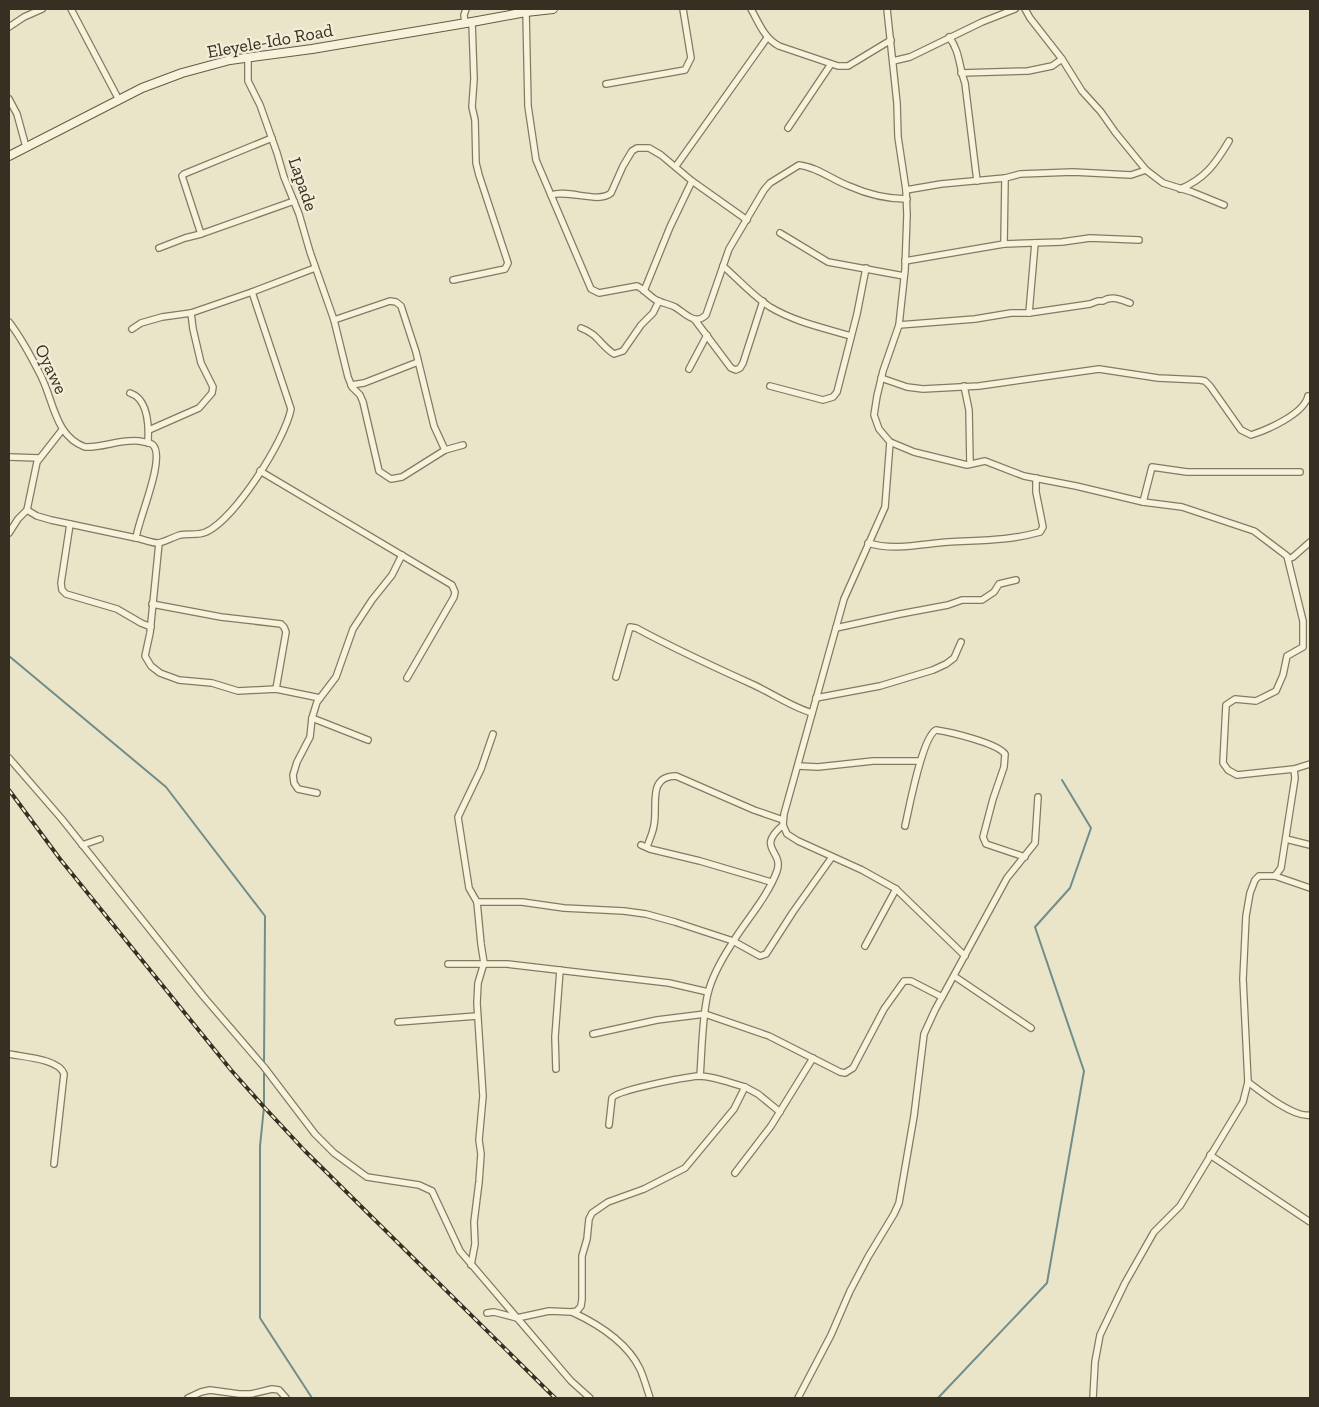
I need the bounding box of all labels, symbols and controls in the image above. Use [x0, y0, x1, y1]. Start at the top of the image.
street label: Eleyele-Ido Road [205, 19, 335, 63]
street label: Lapade [284, 154, 322, 214]
street label: Oyawe [30, 340, 72, 398]

